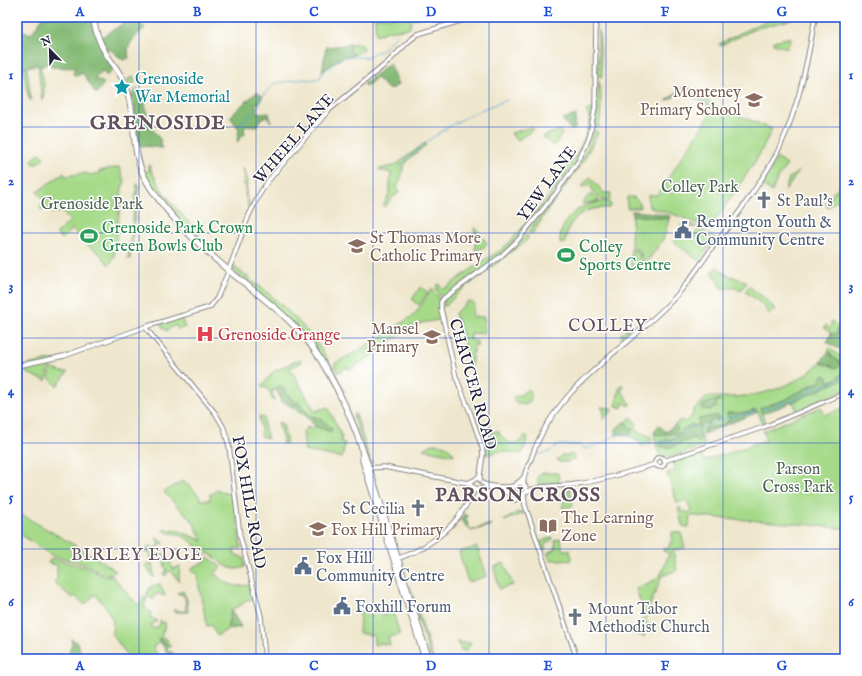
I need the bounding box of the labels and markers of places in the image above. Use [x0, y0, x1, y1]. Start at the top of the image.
place label: Grenoside War Memorial [135, 70, 231, 108]
place icon: Grenoside War Memorial [112, 77, 132, 97]
place label: Monteney Primary School [640, 83, 742, 121]
school or university icon: Monteney Primary School [744, 90, 764, 110]
church icon: St Paul's [754, 190, 774, 210]
place label: St Paul's [777, 192, 833, 212]
place label: Remington Youth & Community Centre [696, 213, 832, 251]
place label: Grenoside Park Crown Green Bowls Club [102, 219, 253, 257]
public building icon: Remington Youth & Community Centre [673, 220, 693, 240]
sports icon: Grenoside Park Crown Green Bowls Club [79, 226, 99, 246]
place label: St Thomas More Catholic Primary [370, 229, 482, 267]
school or university icon: St Thomas More Catholic Primary [347, 236, 367, 256]
place label: Colley Sports Centre [579, 238, 671, 276]
sports icon: Colley Sports Centre [556, 245, 576, 265]
place label: Mansel Primary [367, 320, 420, 358]
hospital icon: Grenoside Grange [195, 324, 215, 344]
place label: Grenoside Grange [218, 326, 340, 346]
school or university icon: Mansel Primary [422, 327, 442, 347]
church icon: St Cecilia [408, 498, 428, 518]
place label: St Cecilia [342, 500, 405, 520]
place label: The Learning Zone [561, 509, 654, 547]
library icon: The Learning Zone [538, 516, 558, 536]
school or university icon: Fox Hill Primary [308, 519, 328, 539]
place label: Fox Hill Primary [331, 521, 444, 541]
place label: Fox Hill Community Centre [316, 549, 445, 587]
public building icon: Fox Hill Community Centre [293, 556, 313, 576]
public building icon: Foxhill Forum [332, 596, 352, 616]
place label: Foxhill Forum [355, 598, 451, 618]
place label: Mount Tabor Methodist Church [588, 600, 710, 638]
church icon: Mount Tabor Methodist Church [565, 607, 585, 627]

